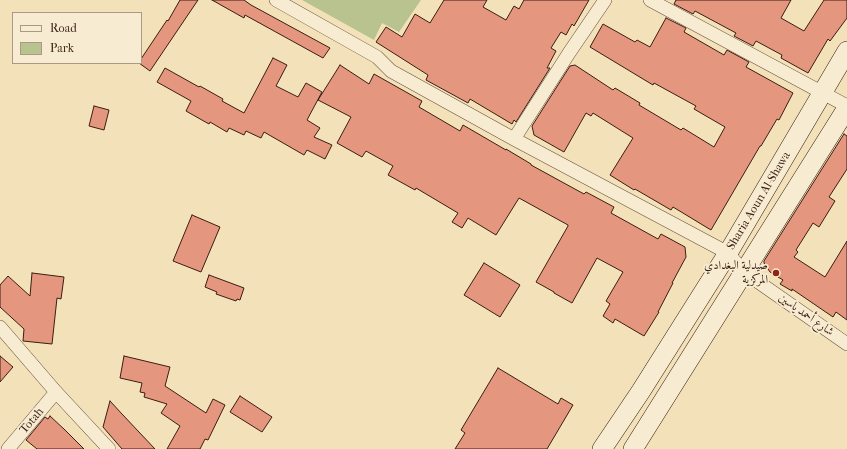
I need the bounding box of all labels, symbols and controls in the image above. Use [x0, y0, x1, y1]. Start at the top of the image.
legend [12, 12, 142, 64]
text: Road [50, 21, 77, 35]
text: Park [50, 41, 74, 55]
street label: Sharia Aoun Al-Shawa [724, 149, 794, 253]
place label: صيدلية البغدادي المركزية [704, 259, 768, 287]
marker: صيدلية البغدادي المركزية [771, 268, 781, 278]
street label: شارع أحمد ياسين [776, 291, 836, 339]
street label: Totah [17, 405, 47, 437]

